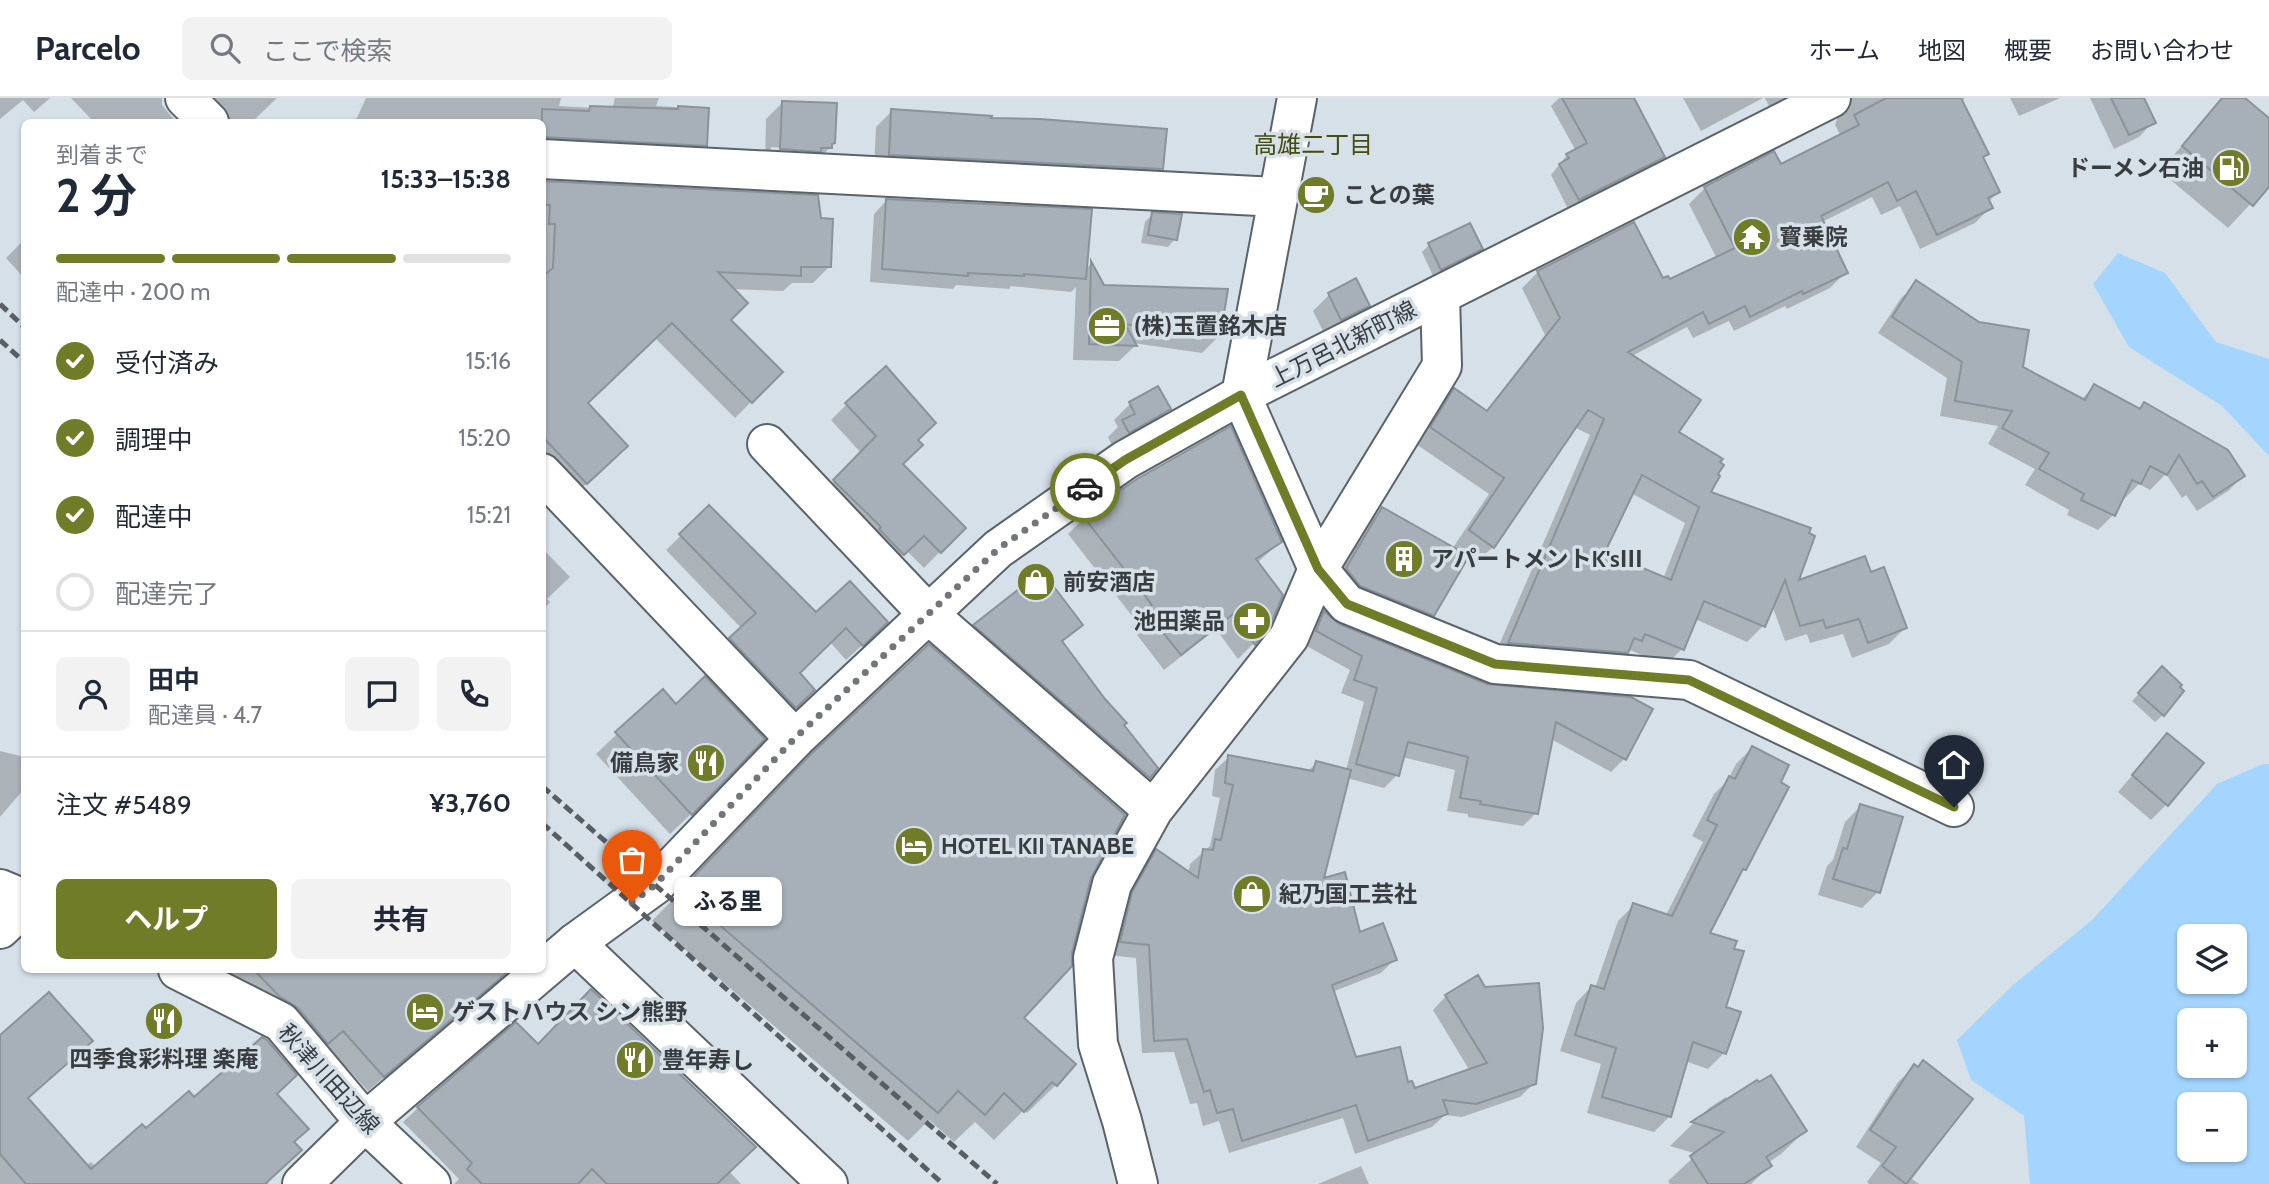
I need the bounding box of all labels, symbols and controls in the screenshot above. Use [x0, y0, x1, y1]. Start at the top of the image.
search box [182, 17, 672, 80]
text: Parcelo [35, 28, 140, 68]
icon: search [206, 29, 244, 67]
text: ここで検索 [262, 35, 392, 67]
text: ホーム [1809, 36, 1880, 65]
text: 地図 [1918, 36, 1966, 65]
text: 概要 [2004, 36, 2052, 65]
text: お問い合わせ [2090, 36, 2234, 65]
district label: 高雄二丁目 [1253, 130, 1373, 159]
text: 到着まで [56, 141, 148, 169]
fuel station icon: ドーメン石油 [2210, 147, 2252, 189]
place label: ドーメン石油 [2067, 154, 2204, 182]
text: 15:33–15:38 [381, 163, 511, 195]
text: 2 分 [56, 168, 137, 224]
cafe icon: ことの葉 [1295, 174, 1337, 216]
place label: ことの葉 [1343, 181, 1435, 209]
temple icon: 寳乗院 [1731, 216, 1773, 258]
place label: 寳乗院 [1779, 223, 1848, 251]
text: 配達中 · 200 m [56, 278, 210, 306]
street label: 上万呂北新町線 [1265, 295, 1421, 393]
office icon: (株)玉置銘木店 [1086, 305, 1128, 347]
place label: (株)玉置銘木店 [1134, 312, 1287, 340]
icon: check [56, 342, 94, 380]
text: 受付済み [115, 347, 219, 379]
text: 15:16 [466, 347, 511, 375]
icon: check [56, 419, 94, 457]
text: 調理中 [115, 424, 193, 456]
text: 15:20 [458, 424, 511, 452]
courier [1050, 453, 1120, 523]
icon: car [1066, 469, 1104, 507]
icon: check [56, 496, 94, 534]
text: 配達中 [115, 501, 193, 533]
text: 15:21 [467, 501, 511, 529]
building icon: アパートメントK'sⅢ [1383, 538, 1425, 580]
place label: アパートメントK'sⅢ [1431, 545, 1643, 573]
shop icon: 前安酒店 [1015, 561, 1057, 603]
place label: 前安酒店 [1063, 568, 1155, 596]
text: 配達完了 [115, 578, 219, 610]
pharmacy icon: 池田薬品 [1231, 600, 1273, 642]
place label: 池田薬品 [1133, 607, 1225, 635]
button: person [56, 657, 130, 731]
button: chat [345, 657, 419, 731]
button: phone [437, 657, 511, 731]
text: 田中 [148, 664, 200, 696]
text: 配達員 · 4.7 [148, 701, 262, 729]
pin [1924, 735, 1984, 807]
restaurant icon: 備鳥家 [685, 742, 727, 784]
icon: home [1935, 746, 1973, 784]
place label: 備鳥家 [610, 749, 679, 777]
text: ¥3,760 [430, 787, 511, 819]
text: 注文 #5489 [56, 789, 192, 821]
hotel icon: HOTEL KII TANABE [893, 825, 935, 867]
pin [602, 830, 662, 902]
place label: HOTEL KII TANABE [941, 832, 1134, 860]
icon: bag [613, 841, 651, 879]
shop icon: 紀乃国工芸社 [1231, 873, 1273, 915]
callout: ふる里 [674, 878, 782, 926]
button: ヘルプ [56, 879, 277, 959]
button: 共有 [291, 879, 511, 959]
place label: 紀乃国工芸社 [1279, 880, 1417, 908]
text: ふる里 [694, 887, 763, 915]
map controls [2177, 924, 2247, 1162]
button: layers [2177, 924, 2247, 994]
hotel icon: ゲストハウス シン熊野 [404, 991, 446, 1033]
place label: ゲストハウス シン熊野 [452, 998, 687, 1026]
restaurant icon: 四季食彩料理 楽庵 [143, 1000, 185, 1042]
button: + [2177, 1008, 2247, 1078]
street label: 秋津川田辺線 [272, 1018, 386, 1140]
restaurant icon: 豊年寿し [614, 1039, 656, 1081]
place label: 四季食彩料理 楽庵 [69, 1045, 259, 1073]
place label: 豊年寿し [662, 1046, 754, 1074]
button: − [2177, 1092, 2247, 1162]

